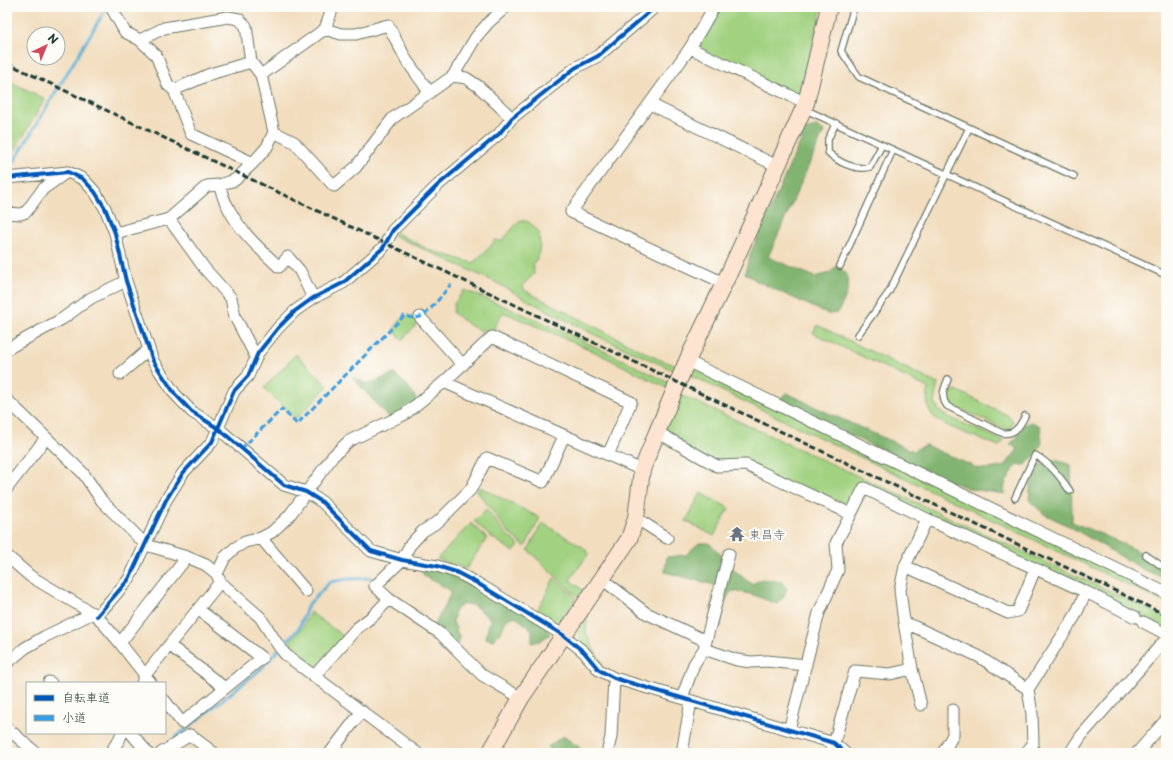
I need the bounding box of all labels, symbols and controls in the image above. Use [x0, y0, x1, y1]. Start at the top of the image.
north arrow [26, 26, 66, 66]
text: N [44, 29, 63, 48]
temple icon: 東昌寺 [728, 525, 746, 543]
place label: 東昌寺 [749, 525, 785, 543]
legend [26, 682, 166, 734]
text: 自転車道 [62, 688, 110, 706]
text: 小道 [62, 708, 86, 726]

